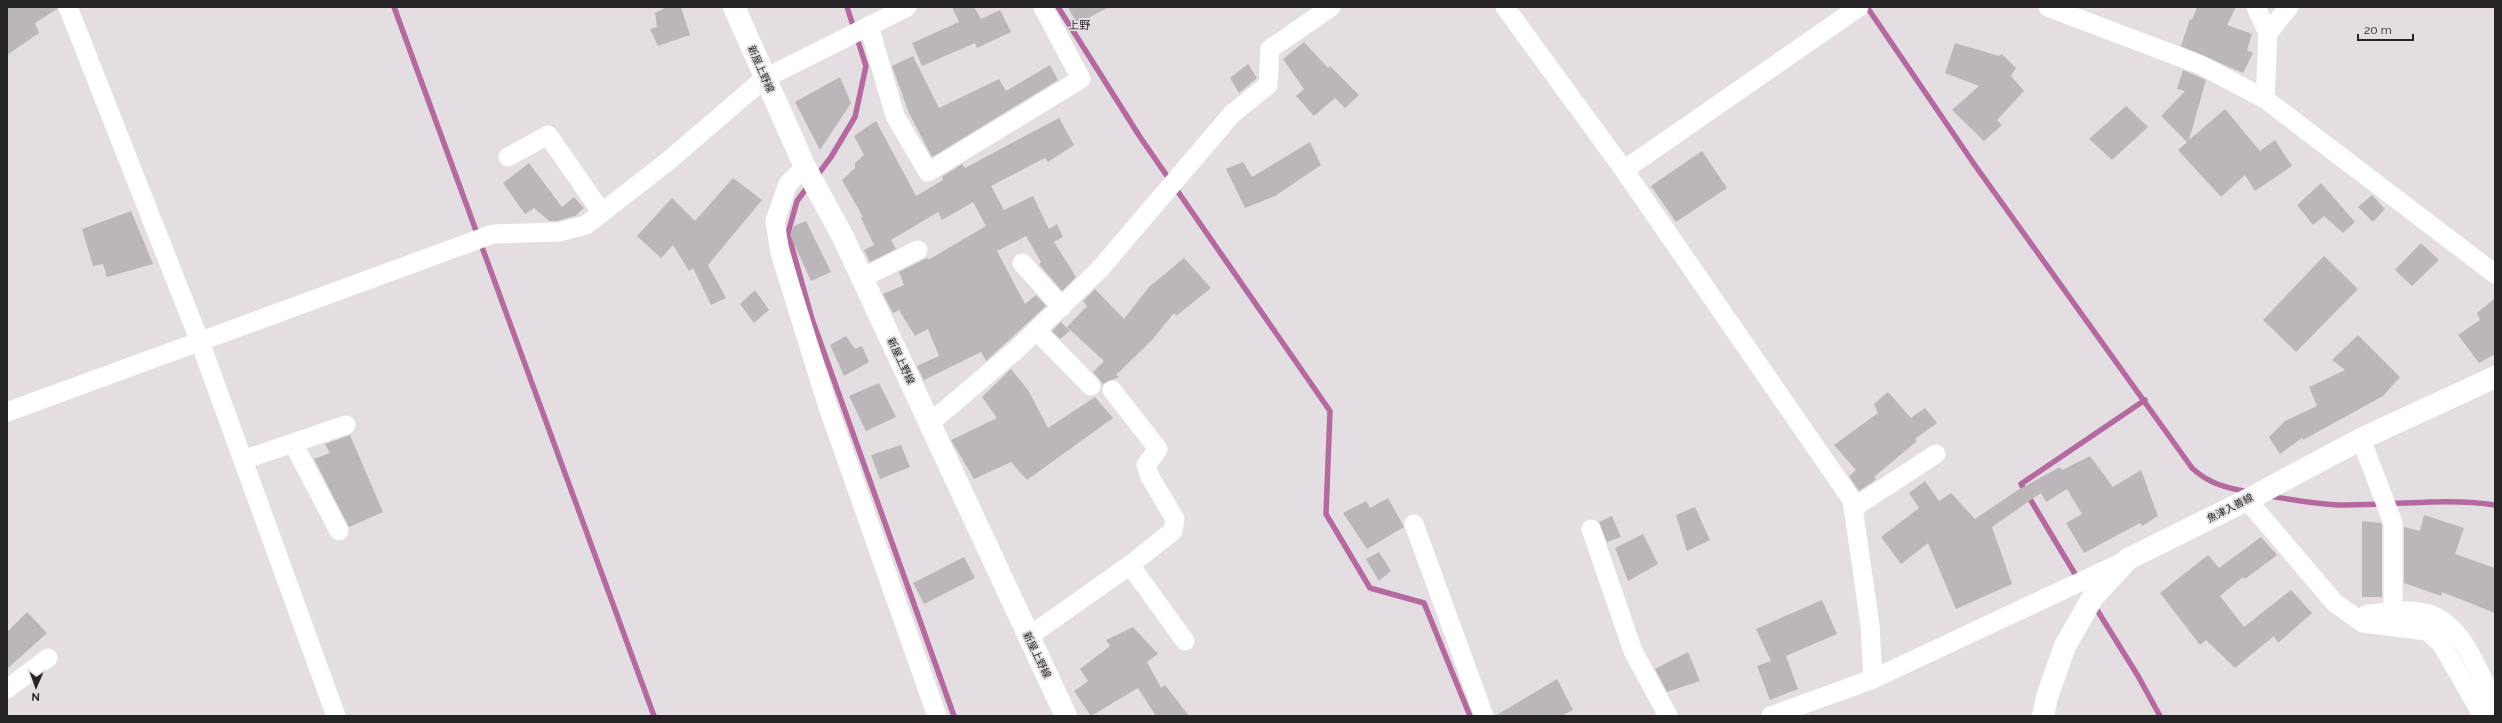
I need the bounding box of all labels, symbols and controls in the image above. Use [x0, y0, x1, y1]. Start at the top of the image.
scale bar [2358, 16, 2413, 42]
district label: 上野 [1068, 19, 1090, 32]
text: 20 m [2364, 23, 2392, 37]
street label: 新屋上野線 [746, 44, 776, 94]
street label: 新屋上野線 [885, 336, 917, 386]
street label: 魚津入善線 [2205, 492, 2255, 524]
street label: 新屋上野線 [1021, 630, 1053, 680]
north arrow [16, 667, 56, 707]
text: N [31, 690, 40, 703]

